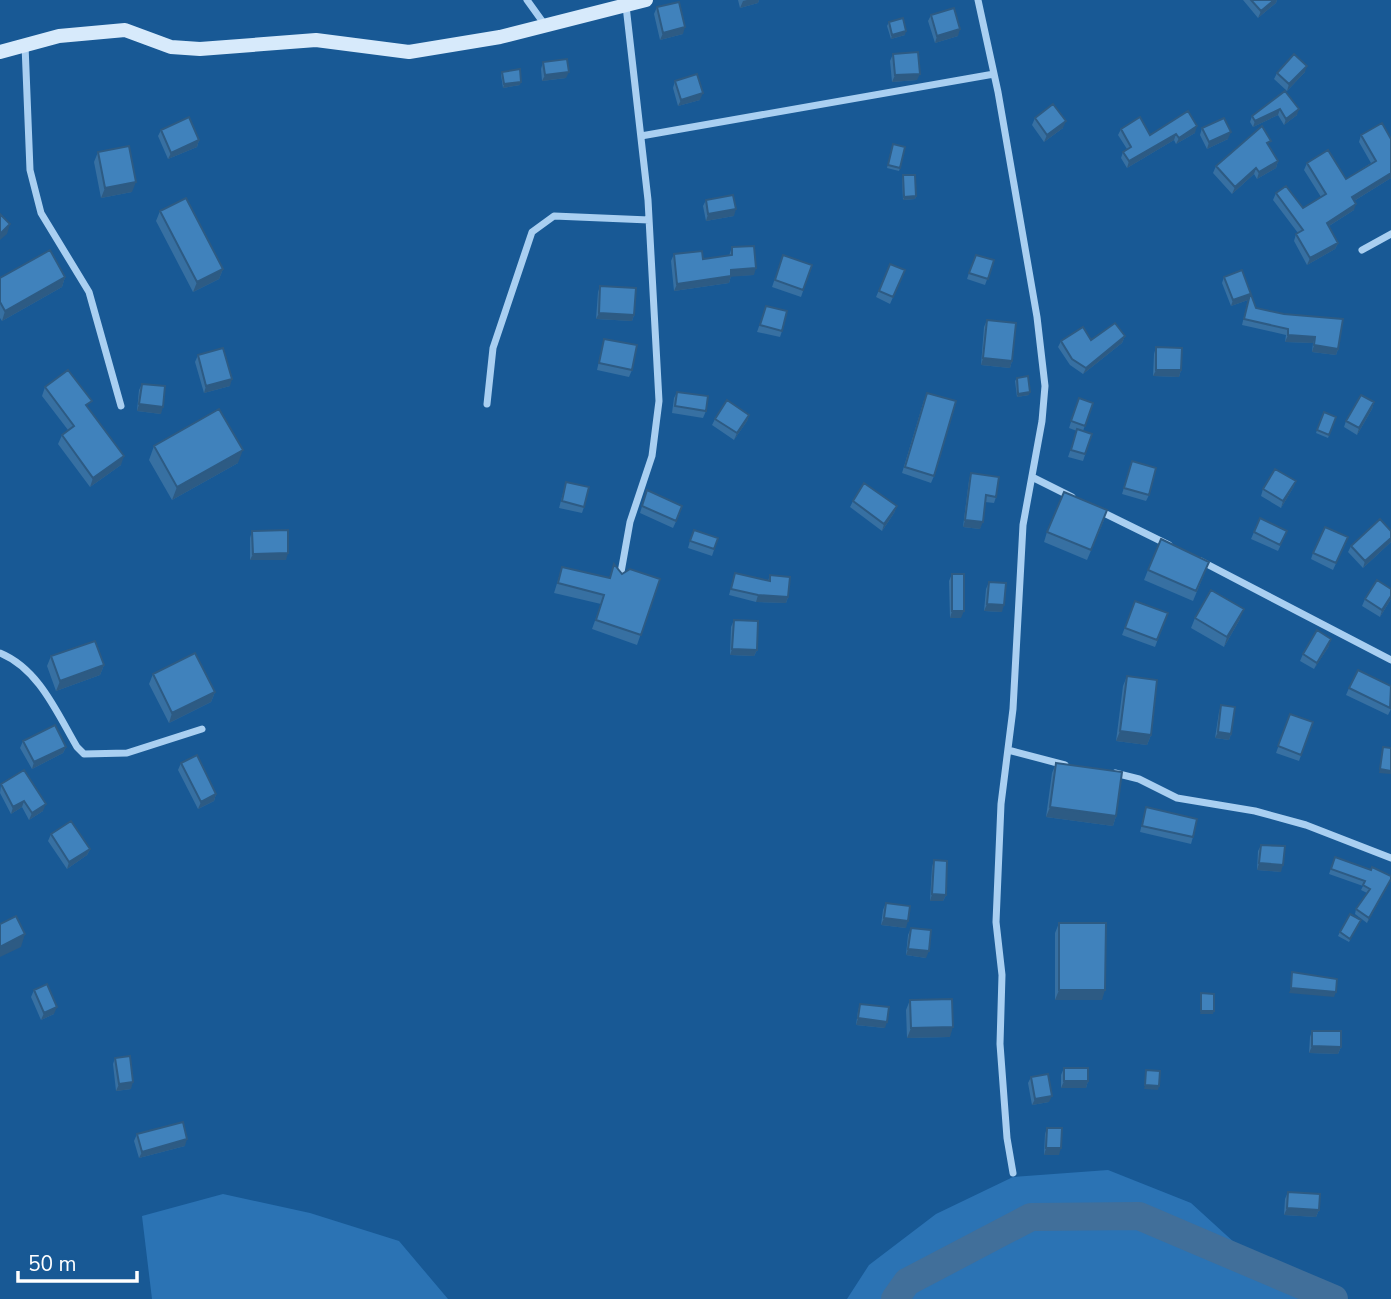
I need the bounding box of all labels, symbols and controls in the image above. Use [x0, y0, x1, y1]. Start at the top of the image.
scale bar [18, 1240, 136, 1284]
text: 50 m [28, 1250, 77, 1278]

